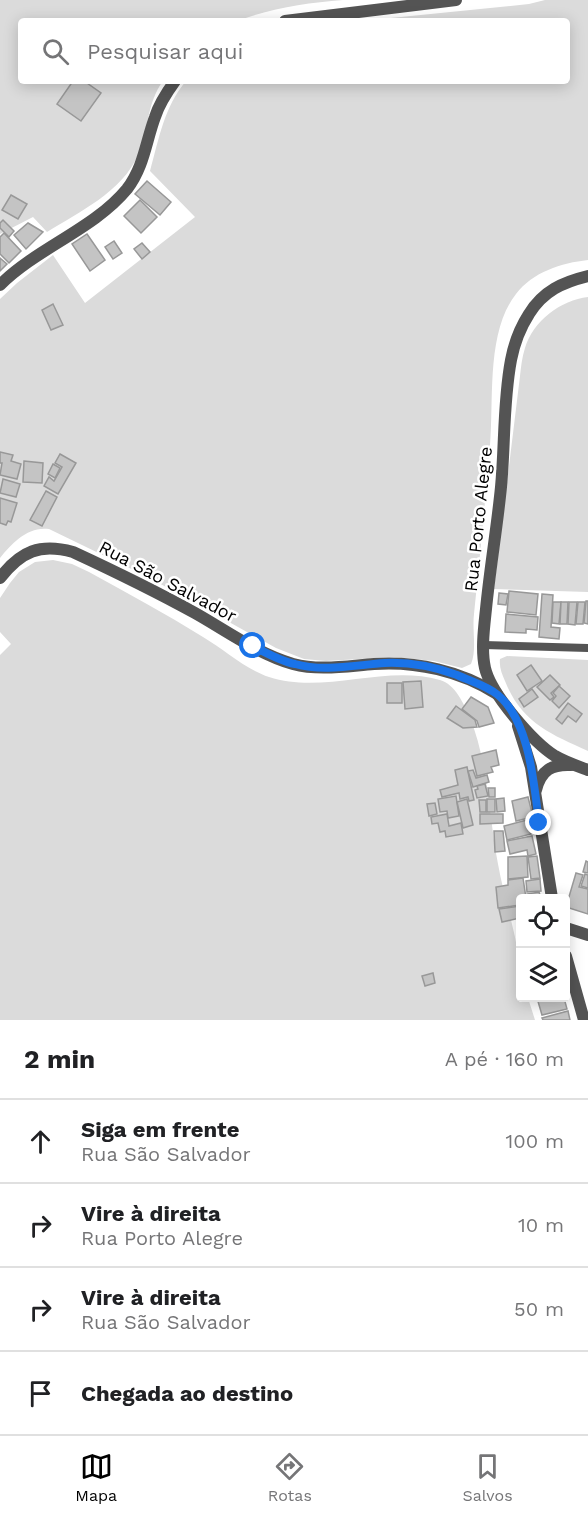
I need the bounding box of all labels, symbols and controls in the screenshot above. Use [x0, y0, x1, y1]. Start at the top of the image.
search box [18, 18, 570, 84]
icon: search [39, 35, 72, 68]
text: Pesquisar aqui [87, 39, 243, 64]
street label: Rua Porto Alegre [460, 445, 496, 593]
street label: Rua São Salvador [96, 536, 240, 626]
route start [239, 632, 265, 658]
route end [525, 809, 551, 835]
map controls [516, 894, 570, 1002]
button: locate [516, 894, 570, 948]
button: layers [516, 948, 570, 1002]
text: 2 min [24, 1044, 95, 1074]
text: A pé · 160 m [445, 1047, 564, 1071]
text: Siga em frente [81, 1117, 239, 1142]
icon: ahead [24, 1125, 57, 1158]
text: 100 m [505, 1129, 564, 1153]
text: Rua São Salvador [81, 1142, 251, 1166]
text: Vire à direita [81, 1201, 221, 1226]
icon: right [24, 1209, 57, 1242]
text: 10 m [518, 1213, 564, 1237]
text: Rua Porto Alegre [81, 1226, 243, 1250]
text: Vire à direita [81, 1285, 221, 1310]
icon: right [24, 1293, 57, 1326]
text: 50 m [514, 1297, 564, 1321]
text: Rua São Salvador [81, 1310, 251, 1334]
icon: arrive [24, 1377, 57, 1410]
text: Chegada ao destino [81, 1381, 293, 1406]
tab: Mapa [75, 1450, 117, 1505]
tab: Rotas [268, 1450, 312, 1505]
tab: Salvos [463, 1450, 513, 1505]

